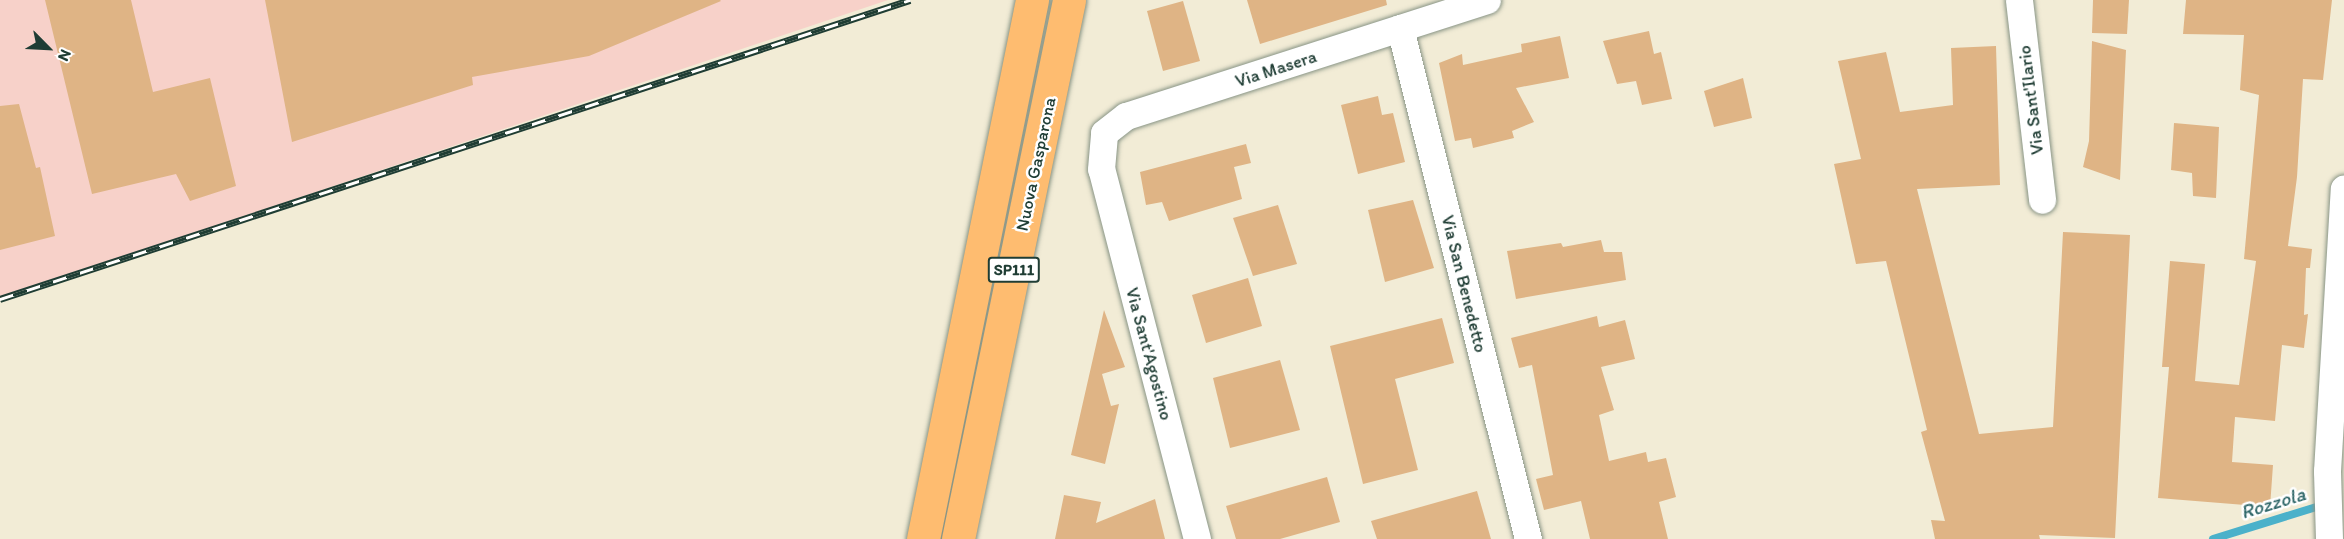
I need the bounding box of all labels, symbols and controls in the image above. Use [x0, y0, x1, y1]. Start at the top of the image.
north arrow [18, 18, 78, 78]
street label: Via Sant'Ilario [2014, 44, 2048, 156]
street label: Via Masera [1233, 46, 1319, 92]
text: N [54, 47, 76, 64]
street label: Nuova Gasparona [1011, 95, 1061, 233]
street label: Via San Benedetto [1436, 213, 1492, 355]
road number: SP111 [987, 257, 1041, 283]
street label: Via Sant'Agostino [1121, 285, 1177, 423]
water label: Rozzola [2238, 482, 2308, 524]

